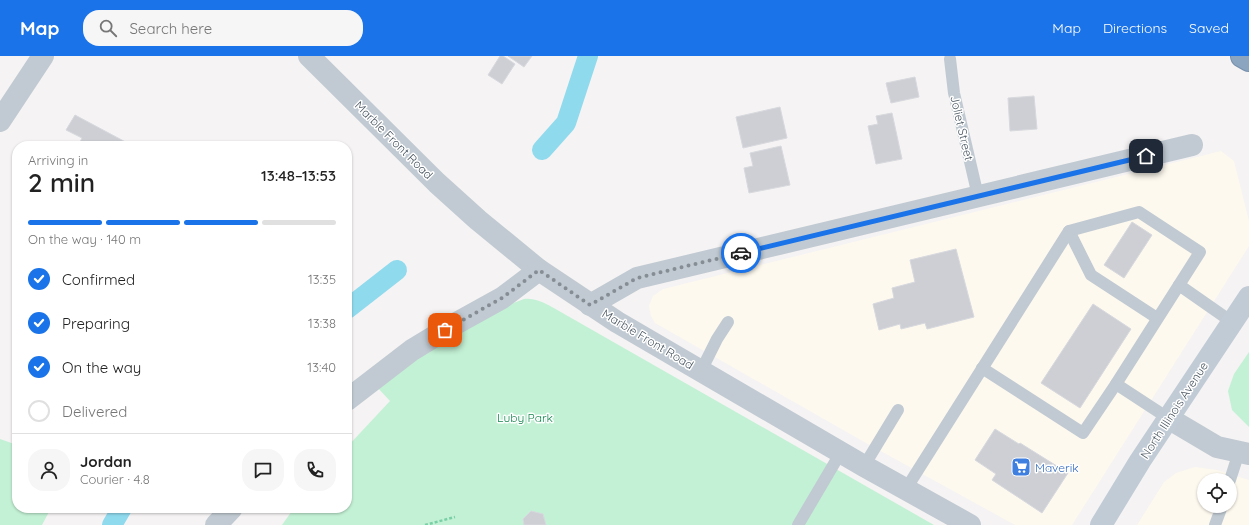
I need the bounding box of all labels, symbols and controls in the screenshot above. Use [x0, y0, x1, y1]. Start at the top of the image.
search box [83, 10, 363, 46]
text: Map [20, 16, 59, 40]
icon: search [97, 17, 119, 39]
text: Search here [129, 19, 212, 38]
text: Map [1052, 19, 1081, 37]
text: Directions [1103, 19, 1167, 37]
text: Saved [1189, 19, 1229, 37]
street label: Joliet Street [947, 94, 977, 162]
street label: Marble Front Road [352, 98, 436, 182]
pin [1129, 139, 1163, 173]
icon: home [1135, 145, 1157, 167]
text: Arriving in [28, 152, 88, 168]
text: 2 min [28, 166, 95, 199]
text: 13:48–13:53 [261, 166, 336, 185]
text: On the way · 140 m [28, 231, 141, 247]
courier [721, 233, 761, 273]
icon: car [730, 242, 752, 264]
icon: check [28, 268, 50, 290]
text: Confirmed [62, 270, 135, 289]
text: 13:35 [308, 271, 336, 287]
street label: Marble Front Road [600, 306, 696, 372]
icon: check [28, 312, 50, 334]
pin [428, 313, 462, 347]
text: Preparing [62, 314, 130, 333]
text: 13:38 [308, 315, 336, 331]
icon: bag [434, 319, 456, 341]
icon: check [28, 356, 50, 378]
text: On the way [62, 358, 141, 377]
text: 13:40 [307, 359, 336, 375]
street label: North Illinois Avenue [1137, 359, 1211, 461]
text: Delivered [62, 402, 127, 421]
park label: Luby Park [497, 410, 553, 425]
button: person [28, 449, 70, 491]
button: chat [242, 449, 284, 491]
button: phone [294, 449, 336, 491]
text: Jordan [80, 452, 132, 471]
supermarket icon: Maverik [1010, 456, 1032, 478]
place label: Maverik [1035, 460, 1079, 475]
text: Courier · 4.8 [80, 471, 150, 487]
map controls [1197, 473, 1237, 513]
button: locate [1197, 473, 1237, 513]

